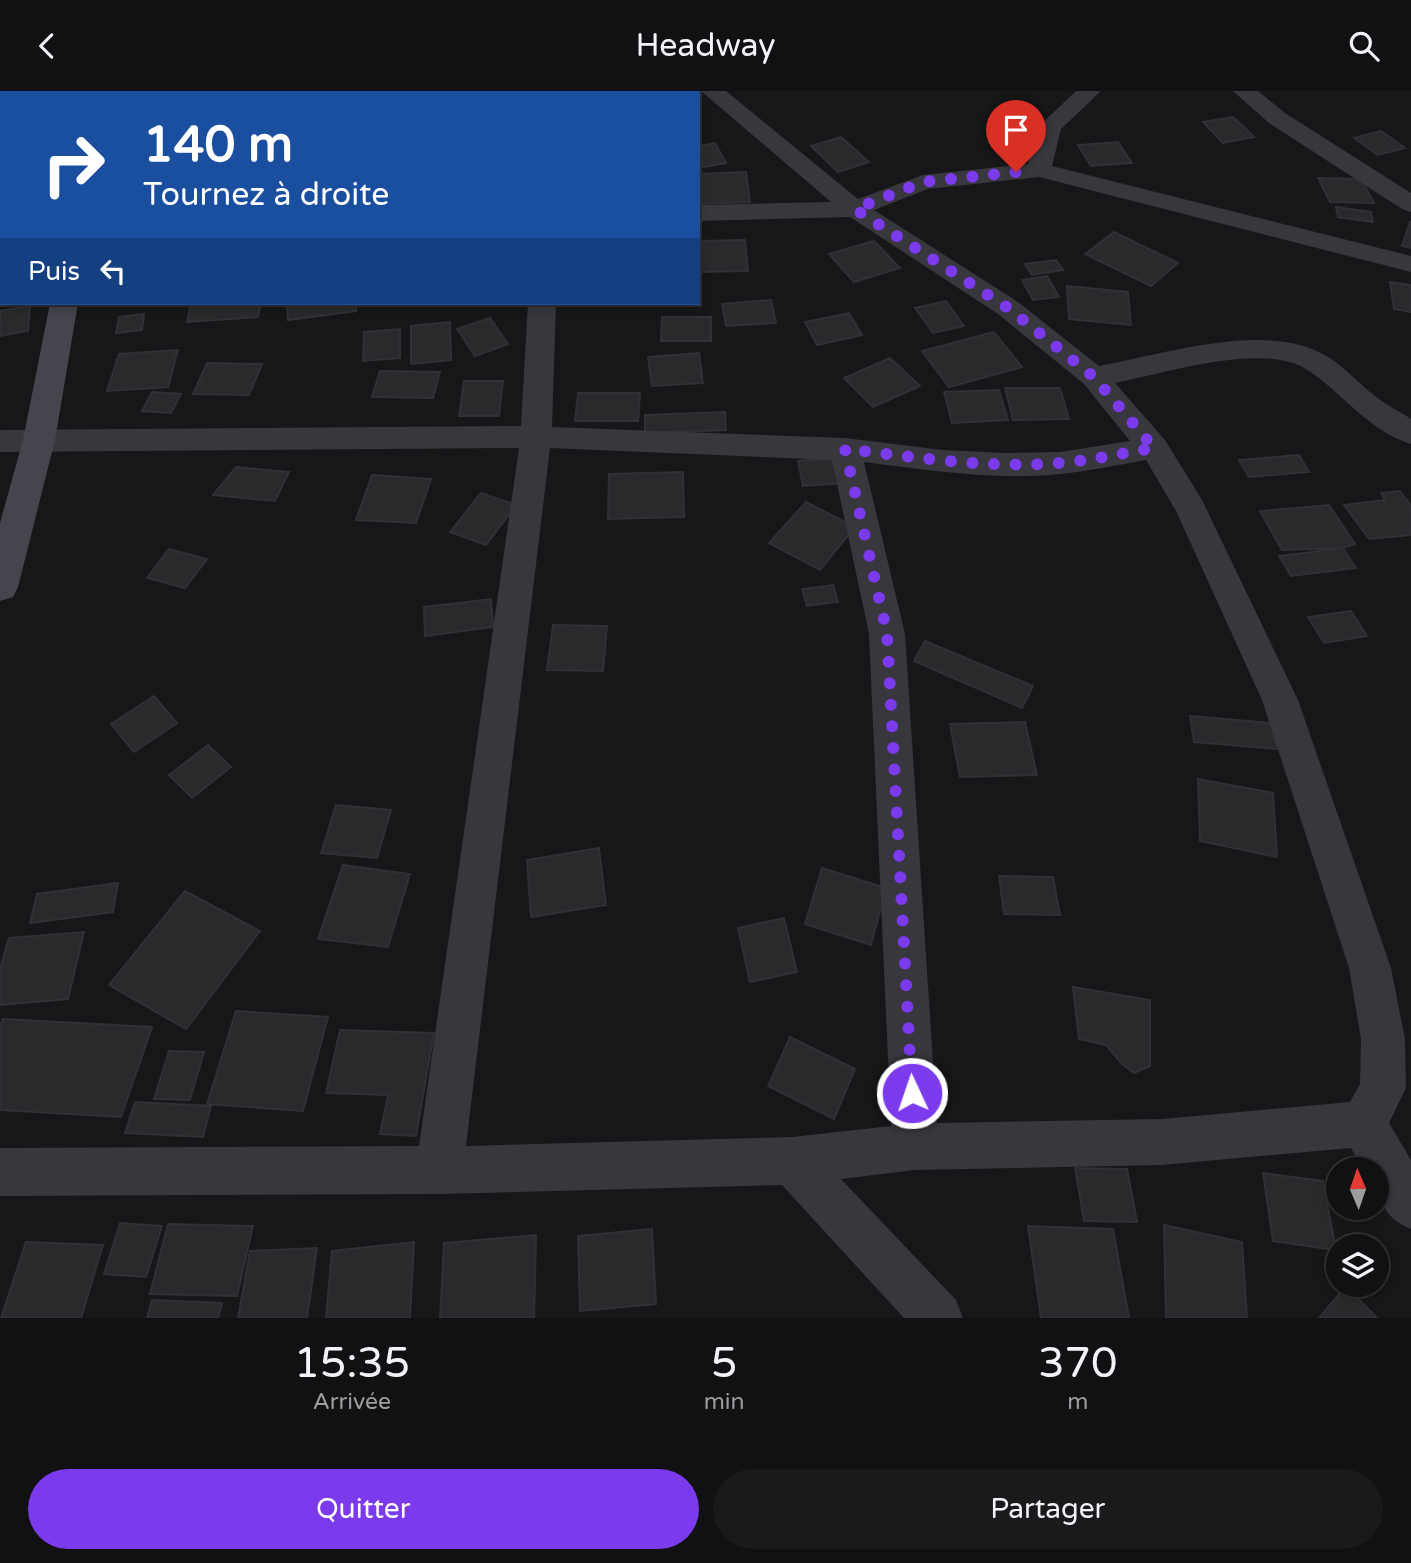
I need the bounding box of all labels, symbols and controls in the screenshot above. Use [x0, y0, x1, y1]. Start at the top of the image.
icon: back [28, 27, 66, 65]
text: Headway [635, 27, 776, 65]
icon: search [1345, 27, 1383, 65]
pin [986, 100, 1046, 172]
icon: arrive [997, 111, 1035, 149]
text: 140 m [143, 116, 293, 175]
icon: right [28, 119, 119, 210]
text: Tournez à droite [143, 176, 389, 214]
icon: left [94, 252, 132, 290]
text: Puis [28, 256, 80, 287]
position arrow [875, 1056, 949, 1130]
north arrow [1326, 1157, 1390, 1220]
map controls [1326, 1157, 1389, 1297]
button: layers [1326, 1234, 1389, 1297]
text: 15:35 [294, 1338, 410, 1389]
text: 5 [711, 1338, 737, 1389]
text: 370 [1038, 1338, 1117, 1389]
text: Arrivée [313, 1388, 391, 1416]
text: min [704, 1388, 745, 1416]
text: m [1067, 1388, 1088, 1416]
button: Quitter [28, 1469, 699, 1549]
button: Partager [713, 1469, 1383, 1549]

